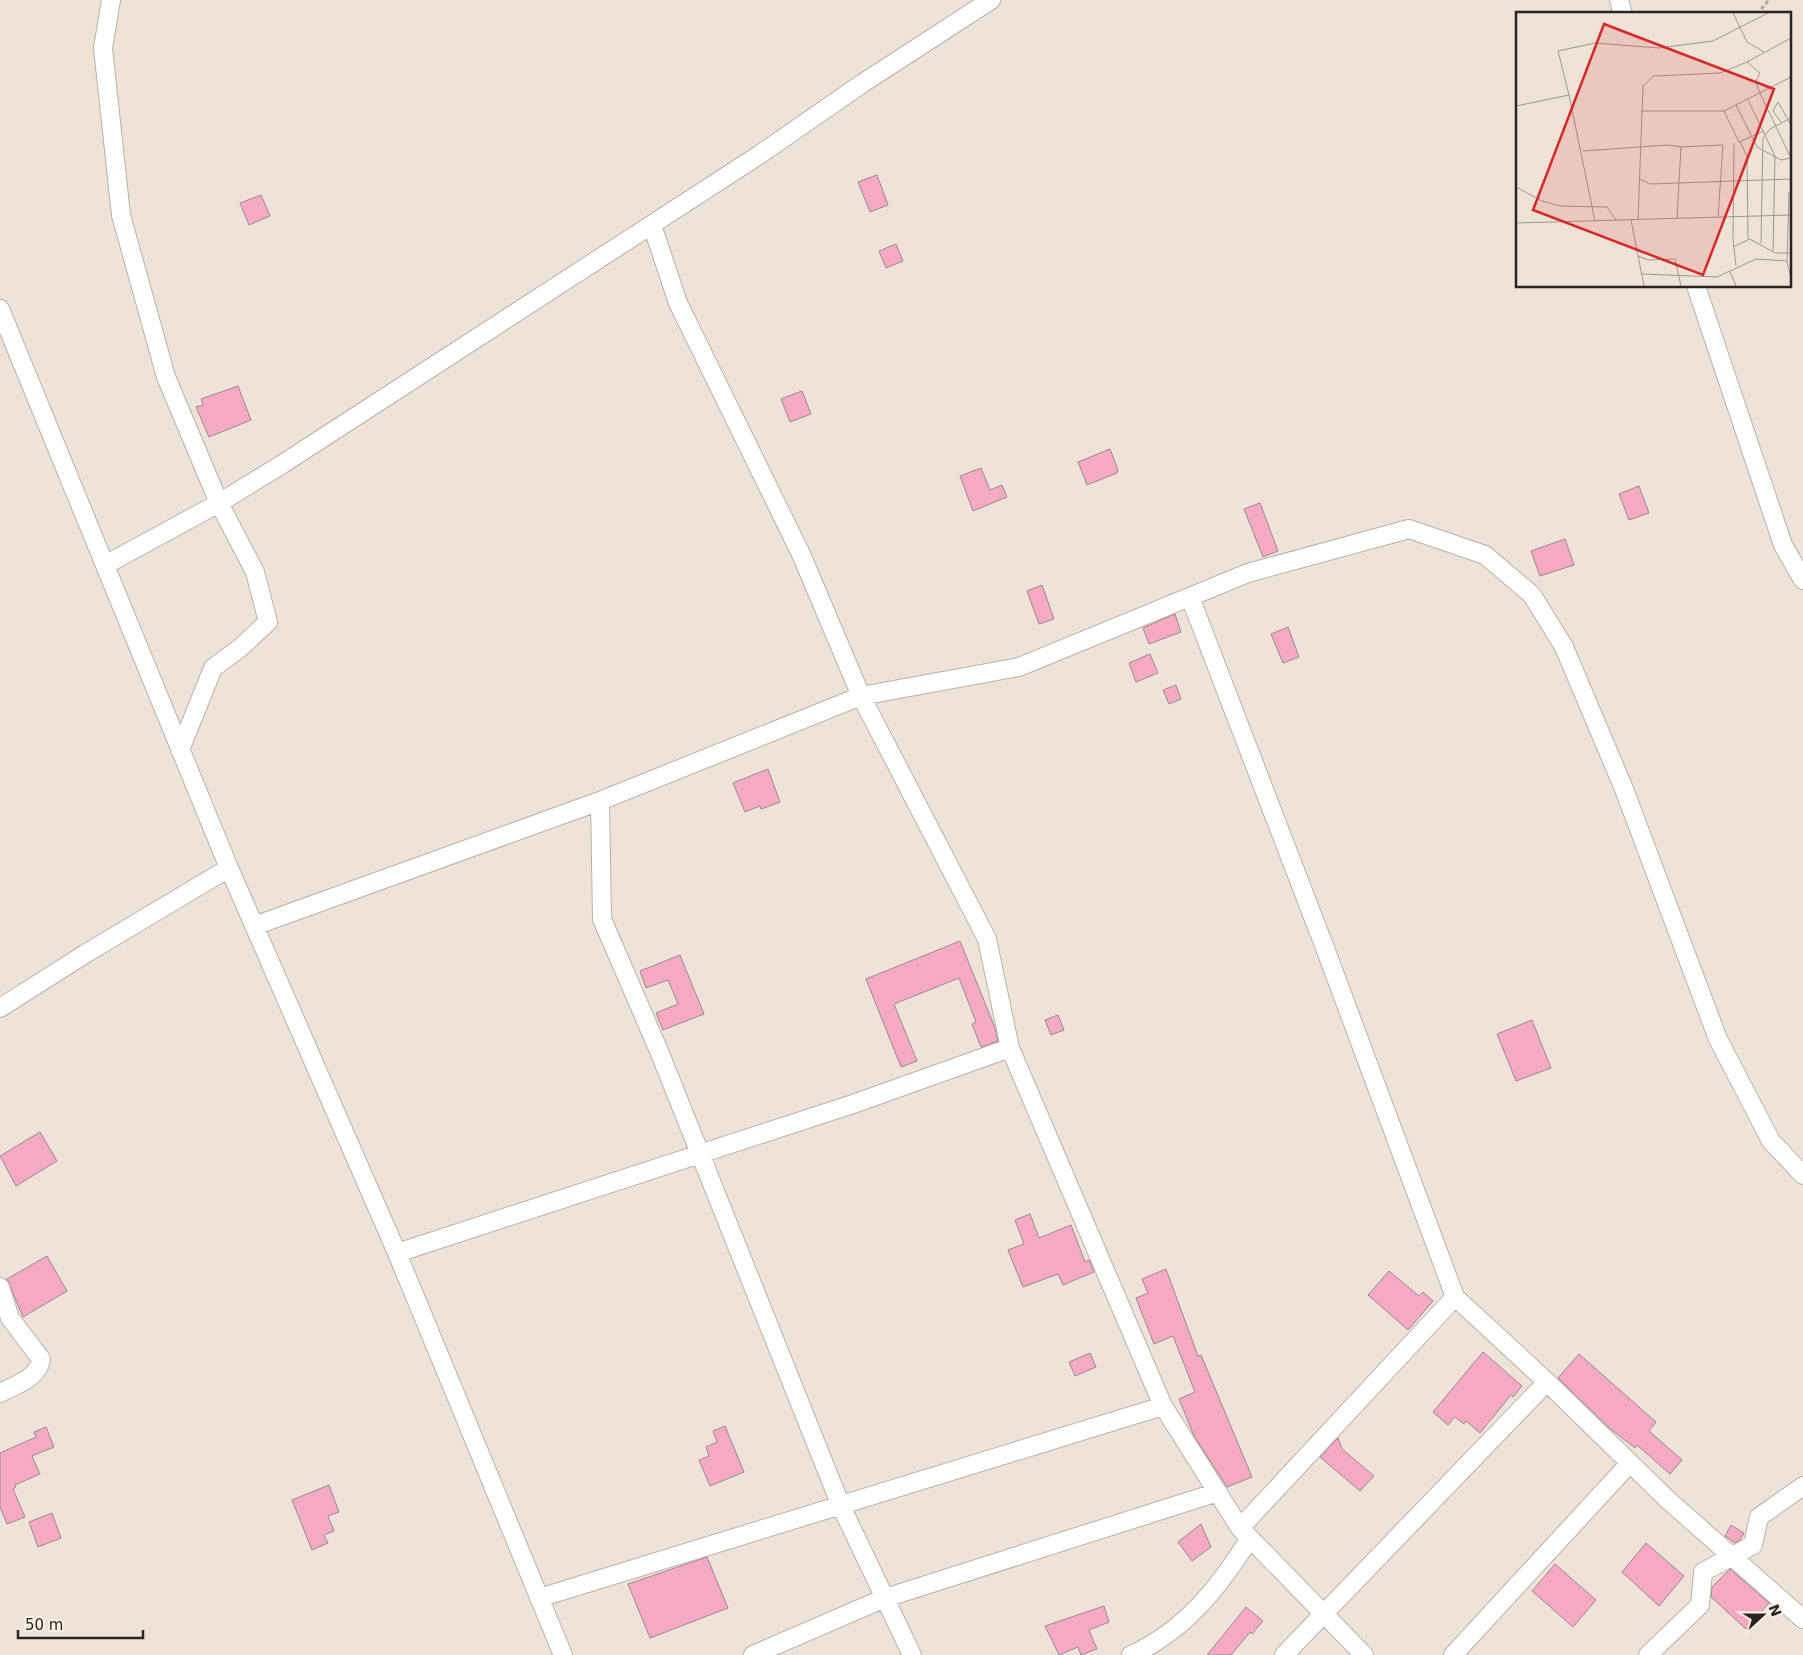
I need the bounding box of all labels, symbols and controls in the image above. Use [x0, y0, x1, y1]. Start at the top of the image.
inset map [1516, 12, 1790, 288]
north arrow [1738, 1590, 1788, 1640]
text: N [1766, 1602, 1785, 1619]
scale bar [18, 1608, 142, 1640]
text: 50 m [25, 1616, 63, 1634]

